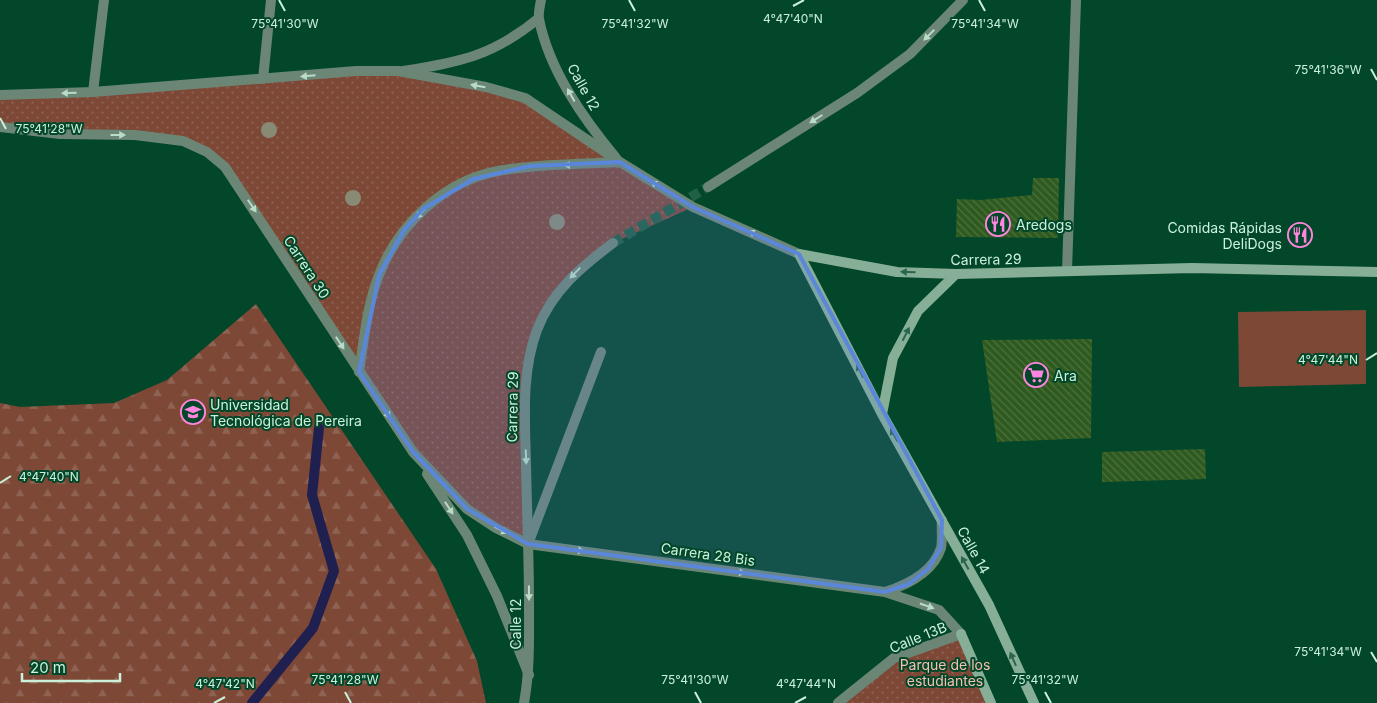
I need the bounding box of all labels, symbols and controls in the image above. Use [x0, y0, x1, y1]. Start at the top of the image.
text: 4°47'40"N [763, 11, 823, 26]
text: 75°41'30"W [251, 16, 319, 31]
text: 75°41'32"W [601, 16, 669, 31]
text: 75°41'34"W [951, 16, 1019, 31]
one-way arrow [923, 28, 935, 40]
street label: Calle 12 [564, 60, 604, 114]
text: 75°41'36"W [1294, 62, 1362, 77]
one-way arrow [299, 72, 315, 80]
one-way arrow [469, 81, 485, 89]
one-way arrow [567, 87, 575, 102]
one-way arrow [60, 90, 76, 98]
one-way arrow [809, 114, 823, 124]
text: 75°41'28"W [15, 121, 83, 136]
one-way arrow [111, 131, 127, 139]
one-way arrow [563, 161, 579, 169]
one-way arrow [650, 180, 663, 189]
one-way arrow [247, 200, 256, 213]
one-way arrow [415, 207, 427, 219]
restaurant icon: Aredogs [985, 211, 1011, 237]
place label: Aredogs [1016, 216, 1072, 233]
place label: Comidas Rápidas DeliDogs [1167, 219, 1282, 252]
restaurant icon: Comidas Rápidas DeliDogs [1287, 222, 1313, 248]
one-way arrow [748, 229, 762, 237]
street label: Carrera 30 [280, 232, 334, 302]
street label: Carrera 29 [950, 250, 1022, 268]
one-way arrow [569, 267, 581, 279]
one-way arrow [899, 268, 915, 276]
one-way arrow [901, 327, 910, 342]
one-way arrow [335, 336, 345, 349]
text: 4°47'44"N [1298, 352, 1358, 367]
supermarket icon: Ara [1023, 362, 1049, 388]
one-way arrow [856, 364, 864, 378]
place label: Ara [1054, 367, 1077, 384]
street label: Carrera 29 [503, 371, 521, 443]
place label: Universidad Tecnológica de Pereira [210, 396, 362, 429]
school or university icon: Universidad Tecnológica de Pereira [180, 399, 206, 425]
one-way arrow [381, 405, 391, 419]
one-way arrow [890, 428, 898, 443]
one-way arrow [522, 449, 530, 465]
text: 4°47'40"N [19, 469, 79, 484]
one-way arrow [445, 501, 454, 515]
street label: Calle 14 [954, 523, 994, 577]
one-way arrow [494, 526, 509, 534]
street label: Carrera 28 Bis [660, 539, 756, 569]
one-way arrow [569, 546, 585, 554]
one-way arrow [961, 556, 970, 569]
one-way arrow [730, 568, 746, 576]
one-way arrow [525, 585, 533, 601]
street label: Calle 12 [507, 598, 524, 650]
one-way arrow [920, 603, 935, 610]
street label: Calle 13B [887, 618, 949, 656]
text: 75°41'34"W [1294, 644, 1362, 659]
scale bar [22, 650, 120, 682]
one-way arrow [1009, 652, 1017, 666]
park label: Parque de los estudiantes [900, 656, 990, 689]
text: 20 m [30, 658, 66, 677]
text: 75°41'28"W [311, 672, 379, 687]
text: 75°41'30"W [661, 672, 729, 687]
text: 75°41'32"W [1011, 672, 1079, 687]
text: 4°47'42"N [195, 676, 255, 691]
text: 4°47'44"N [776, 676, 836, 691]

